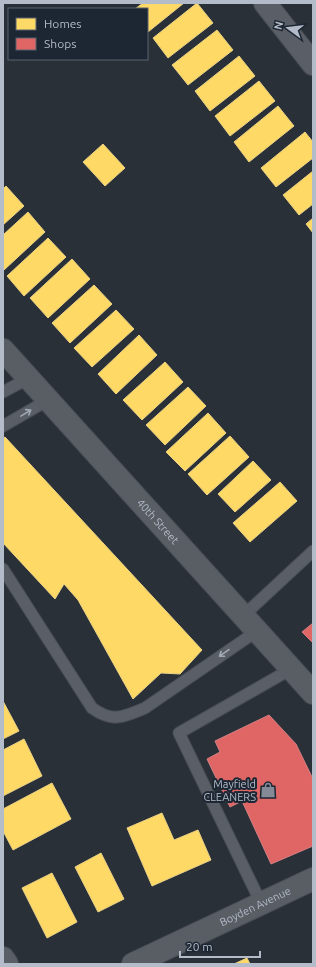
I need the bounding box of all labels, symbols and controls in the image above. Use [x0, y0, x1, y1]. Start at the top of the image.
legend [8, 8, 148, 60]
north arrow [268, 8, 308, 48]
text: Homes [44, 17, 82, 30]
text: N [271, 20, 285, 31]
text: Shops [44, 37, 76, 50]
one-way arrow [20, 409, 32, 417]
street label: 40th Street [135, 496, 182, 547]
one-way arrow [219, 649, 230, 657]
place label: Mayfield CLEANERS [204, 778, 256, 803]
shop icon: Mayfield CLEANERS [259, 781, 277, 799]
street label: Boyden Avenue [218, 884, 293, 928]
scale bar [180, 933, 260, 959]
text: 20 m [186, 940, 213, 953]

